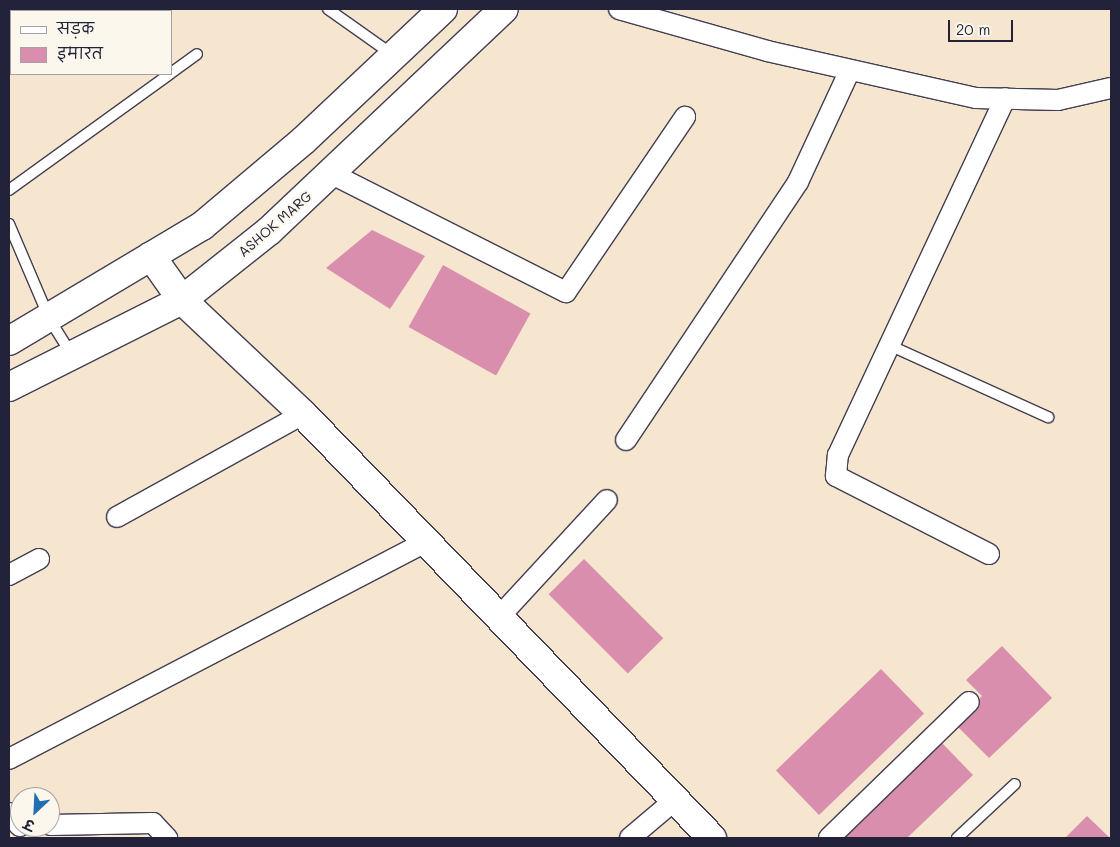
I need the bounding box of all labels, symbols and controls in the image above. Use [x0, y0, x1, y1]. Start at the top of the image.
legend [10, 10, 172, 75]
scale bar [950, 10, 1015, 42]
text: सड़क [57, 18, 94, 38]
text: 20 m [956, 19, 990, 39]
text: इमारत [57, 43, 103, 63]
street label: ASHOK MARG [235, 188, 315, 260]
north arrow [10, 787, 60, 837]
text: उ [21, 815, 37, 836]

